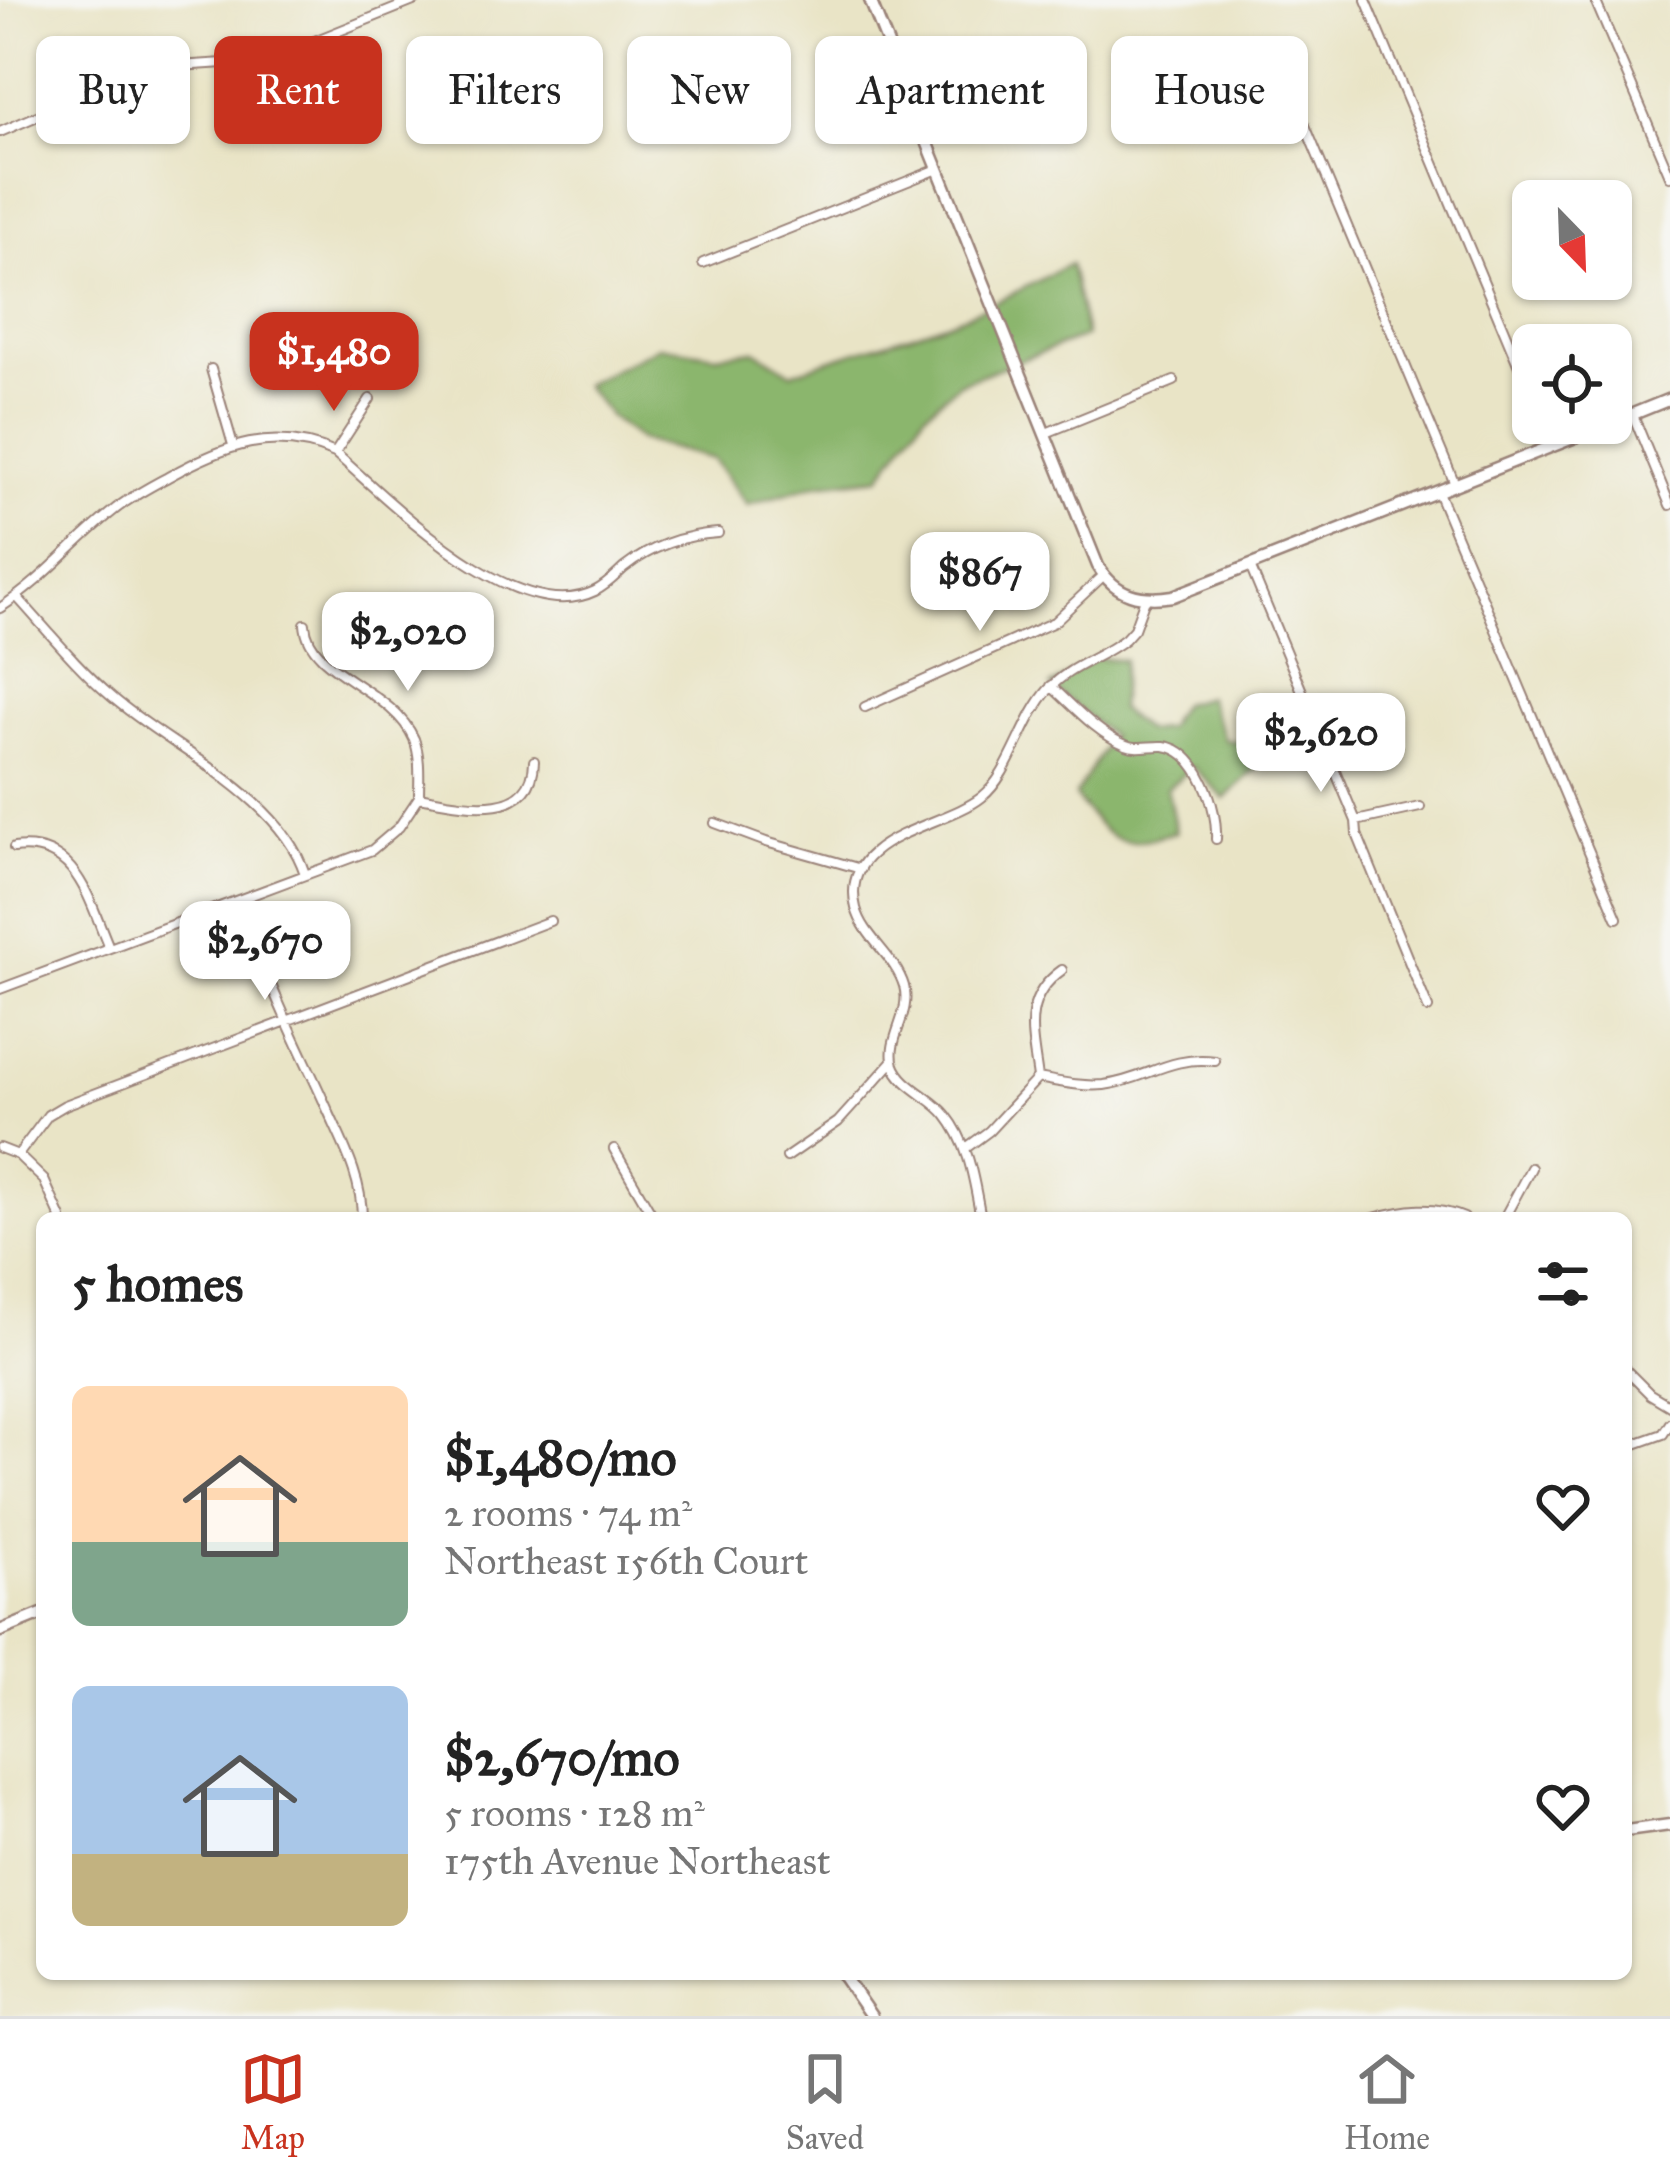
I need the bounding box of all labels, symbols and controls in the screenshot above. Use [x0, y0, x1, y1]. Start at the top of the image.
chip: Buy [36, 36, 190, 144]
chip: Rent [214, 36, 382, 144]
chip: Filters [406, 36, 603, 144]
chip: New [627, 36, 791, 144]
chip: Apartment [815, 36, 1087, 144]
chip: House [1111, 36, 1308, 144]
north arrow [1512, 180, 1632, 300]
map controls [1512, 180, 1632, 444]
pin: $1,480 [236, 312, 432, 414]
button: locate [1512, 324, 1632, 444]
text: $1,480 [277, 327, 391, 375]
pin: $867 [909, 532, 1051, 634]
text: $867 [938, 547, 1022, 595]
pin: $2,020 [310, 592, 506, 694]
text: $2,020 [349, 607, 467, 655]
pin: $2,620 [1223, 693, 1419, 795]
text: $2,620 [1263, 708, 1379, 756]
pin: $2,670 [167, 901, 363, 1003]
text: $2,670 [206, 916, 324, 964]
icon: filters [1530, 1251, 1596, 1317]
text: 5 homes [72, 1253, 243, 1315]
text: $1,480/mo [444, 1427, 677, 1489]
icon: home [168, 1434, 312, 1578]
icon: heart [1530, 1473, 1596, 1539]
text: 2 rooms · 74 m² [444, 1489, 692, 1537]
text: Northeast 156th Court [444, 1537, 808, 1585]
text: $2,670/mo [444, 1727, 680, 1789]
icon: home [168, 1734, 312, 1878]
icon: heart [1530, 1773, 1596, 1839]
text: 5 rooms · 128 m² [444, 1789, 705, 1837]
text: 175th Avenue Northeast [444, 1837, 831, 1885]
tab: Map [240, 2046, 306, 2158]
tab: Saved [786, 2046, 864, 2158]
tab: Home [1344, 2046, 1430, 2158]

